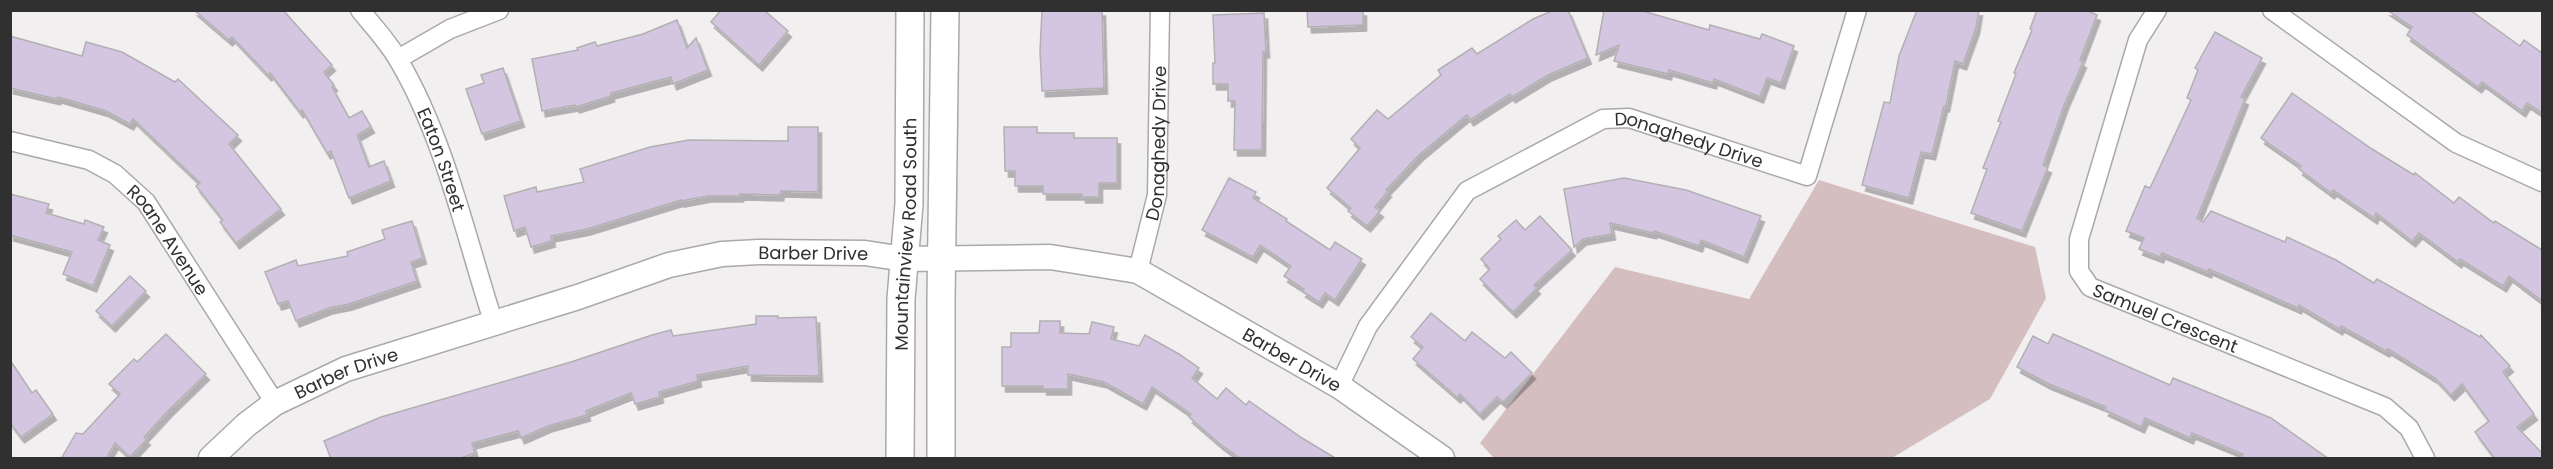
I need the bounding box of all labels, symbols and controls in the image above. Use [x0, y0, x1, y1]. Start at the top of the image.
street label: Donaghedy Drive [1139, 66, 1172, 223]
street label: Eaton Street [412, 104, 472, 214]
street label: Donaghedy Drive [1614, 106, 1767, 173]
street label: Mountainview Road South [888, 118, 922, 351]
street label: Roane Avenue [122, 178, 215, 300]
street label: Barber Drive [758, 239, 868, 266]
street label: Samuel Crescent [2089, 277, 2242, 358]
street label: Barber Drive [1238, 321, 1346, 397]
street label: Barber Drive [290, 341, 401, 405]

